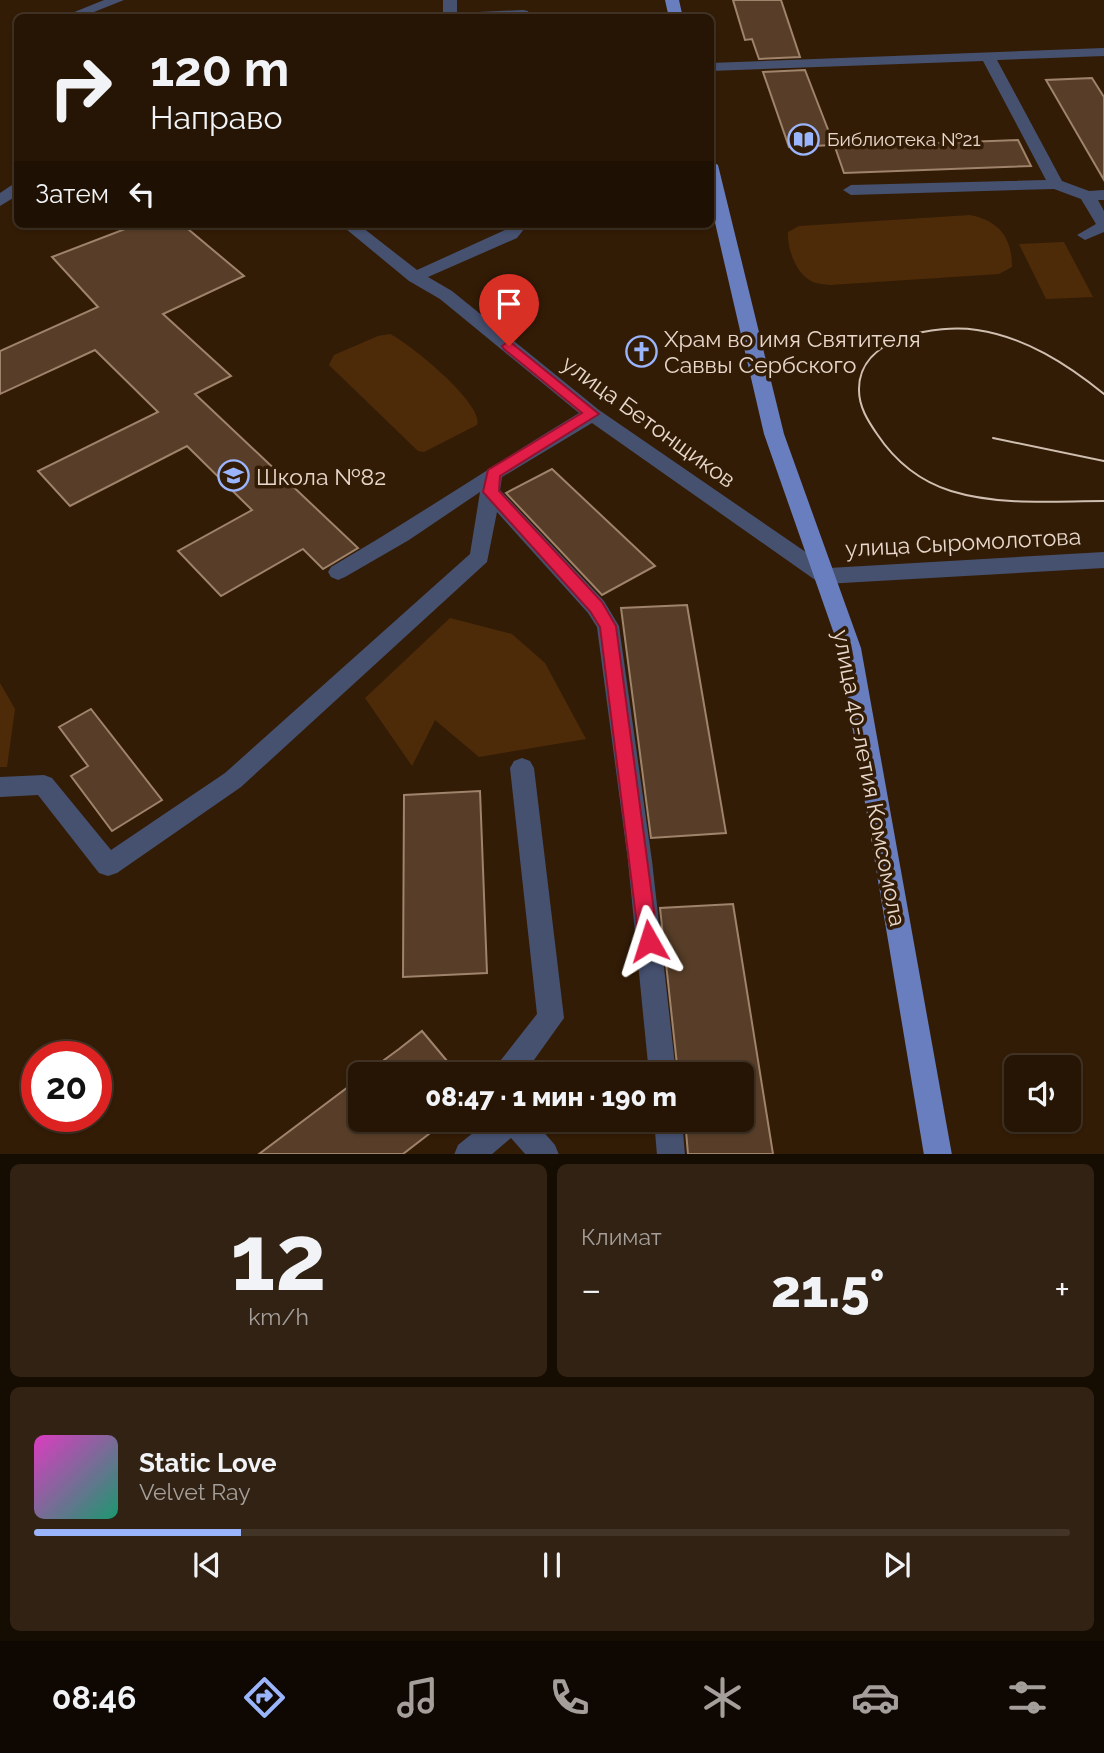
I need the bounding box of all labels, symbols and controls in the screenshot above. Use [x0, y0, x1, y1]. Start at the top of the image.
text: 120 m [150, 40, 289, 97]
icon: right [35, 42, 126, 133]
text: Направо [150, 99, 282, 136]
library icon: Библиотека №21 [787, 122, 821, 156]
place label: Библиотека №21 [827, 128, 981, 150]
icon: left [123, 175, 161, 213]
text: Затем [35, 179, 109, 209]
pin [479, 274, 539, 346]
icon: arrive [490, 285, 528, 323]
place label: Храм во имя Святителя Саввы Сербского [664, 325, 921, 378]
church icon: Храм во имя Святителя Саввы Сербского [624, 334, 658, 368]
street label: улица Бетонщиков [557, 349, 741, 493]
school or university icon: Школа №82 [216, 459, 250, 493]
place label: Школа №82 [256, 463, 386, 490]
street label: улица Сыромолотова [844, 522, 1082, 562]
street label: улица 40-летия Комсомола [828, 627, 912, 929]
position arrow [612, 904, 686, 978]
speed limit sign: 20 [21, 1041, 112, 1132]
map controls [1004, 1055, 1081, 1132]
button: sound [1004, 1055, 1081, 1132]
text: 08:47 · 1 мин · 190 m [425, 1082, 677, 1112]
text: 12 [230, 1204, 327, 1311]
text: Климат [581, 1223, 662, 1250]
text: 21.5° [771, 1258, 885, 1319]
text: − [581, 1267, 601, 1312]
text: + [1054, 1267, 1070, 1312]
text: km/h [248, 1303, 309, 1330]
text: Static Love [139, 1448, 277, 1478]
text: Velvet Ray [139, 1478, 251, 1505]
icon: previous [188, 1546, 226, 1584]
icon: pause [533, 1546, 571, 1584]
icon: next [878, 1546, 916, 1584]
icon: directions [240, 1673, 289, 1722]
icon: music [393, 1673, 442, 1722]
icon: phone [545, 1673, 594, 1722]
icon: climate [698, 1673, 747, 1722]
icon: car [851, 1673, 900, 1722]
icon: filters [1003, 1673, 1052, 1722]
text: 08:46 [52, 1679, 136, 1716]

